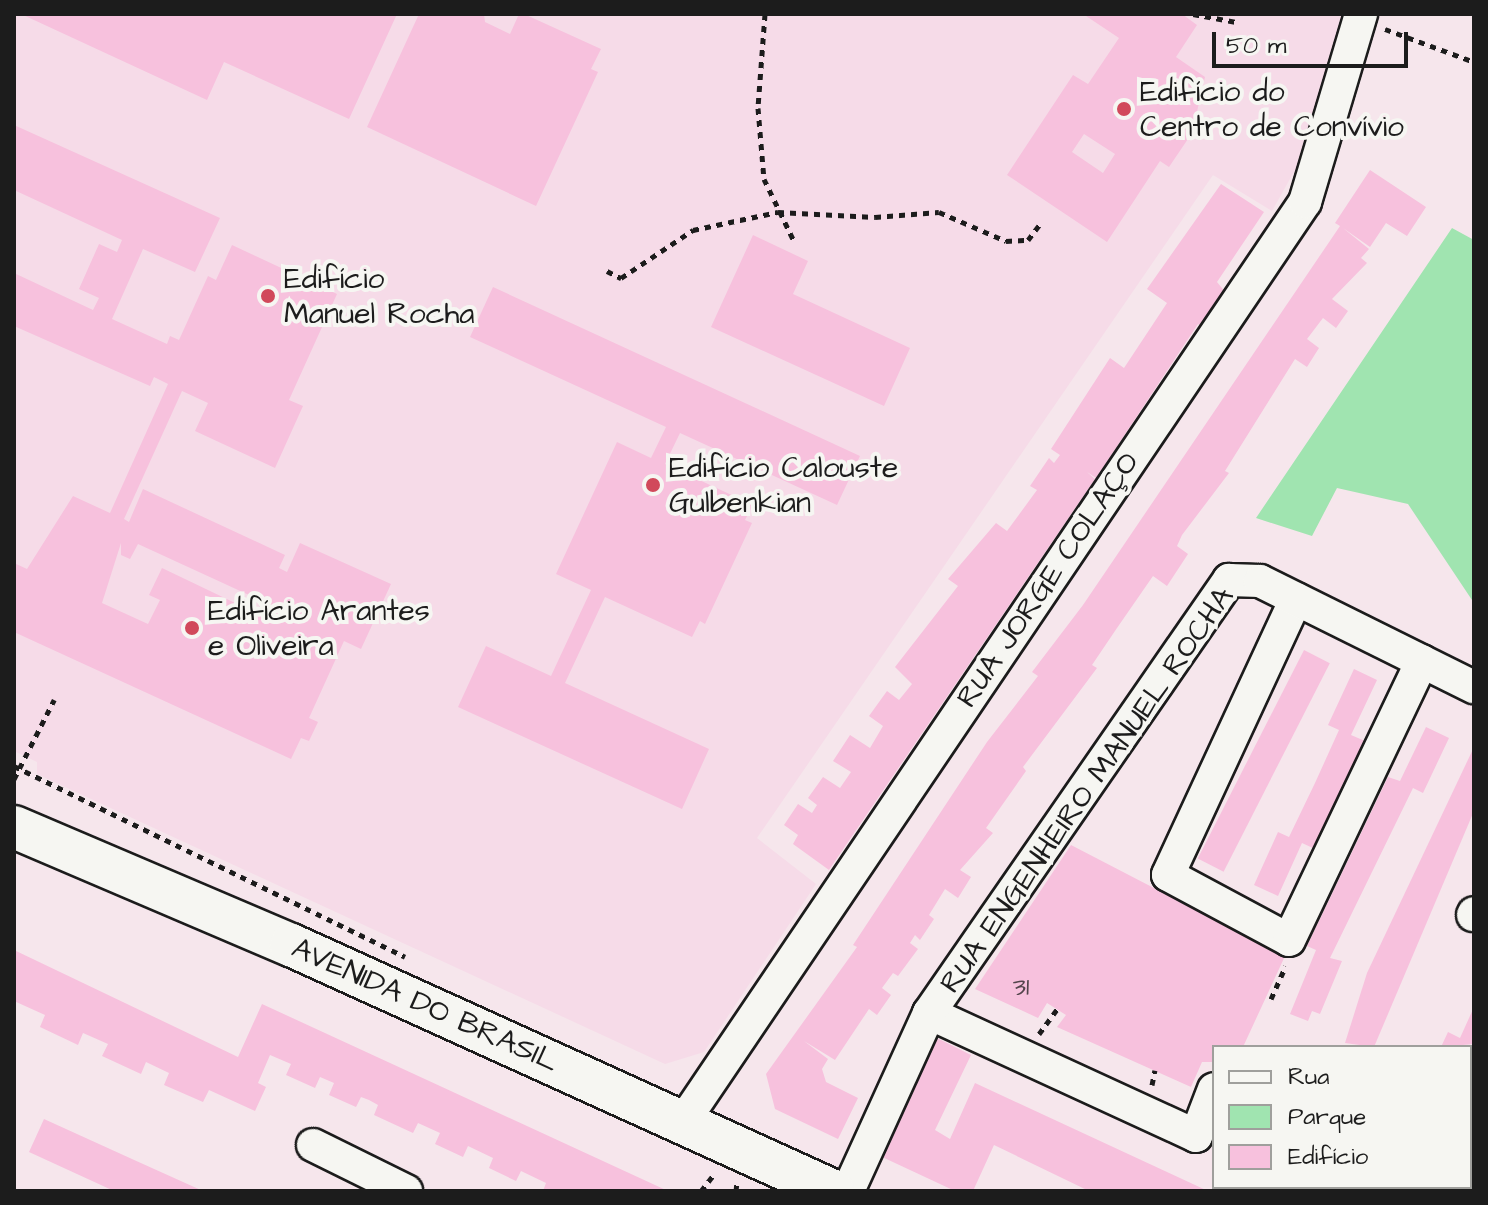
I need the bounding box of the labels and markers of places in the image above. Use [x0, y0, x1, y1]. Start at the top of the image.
place label: Edifício do Centro de Convívio [1140, 74, 1404, 144]
marker: Edifício do Centro de Convívio [1115, 100, 1133, 118]
place label: Edifício Manuel Rocha [284, 261, 475, 332]
marker: Edifício Manuel Rocha [259, 287, 277, 305]
place label: Edifício Calouste Gulbenkian [669, 450, 898, 520]
marker: Edifício Calouste Gulbenkian [644, 476, 662, 494]
place label: Edifício Arantes e Oliveira [208, 593, 430, 664]
marker: Edifício Arantes e Oliveira [183, 619, 201, 637]

